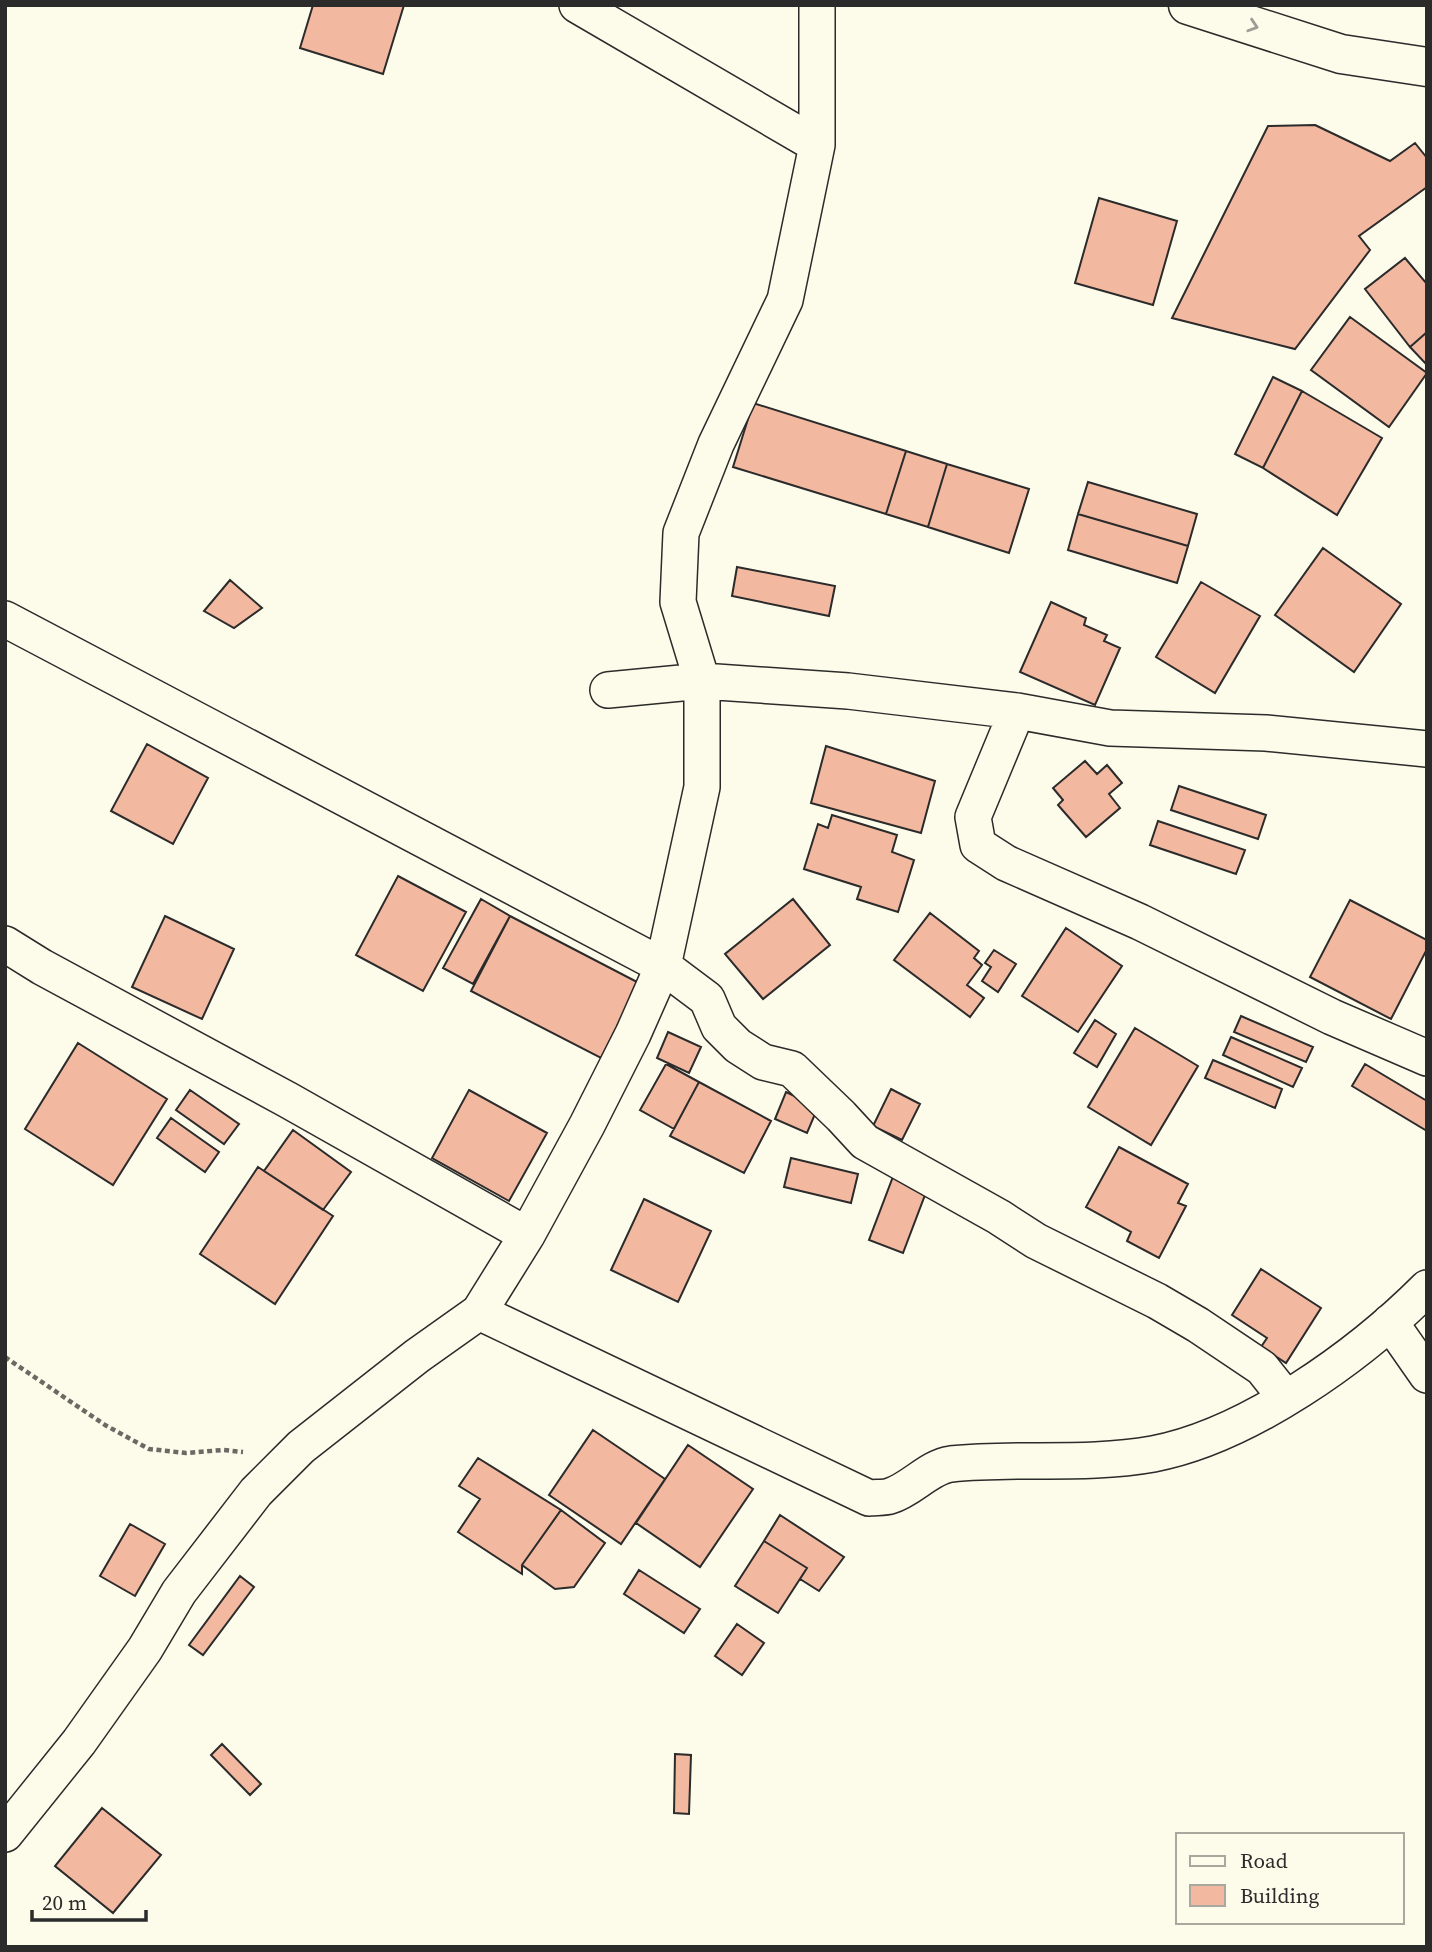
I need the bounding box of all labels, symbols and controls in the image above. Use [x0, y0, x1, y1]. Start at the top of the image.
one-way arrow [1247, 17, 1259, 32]
legend [1176, 1833, 1404, 1924]
text: Road [1240, 1846, 1288, 1875]
scale bar [32, 1878, 145, 1922]
text: Building [1240, 1881, 1319, 1910]
text: 20 m [42, 1888, 87, 1917]

